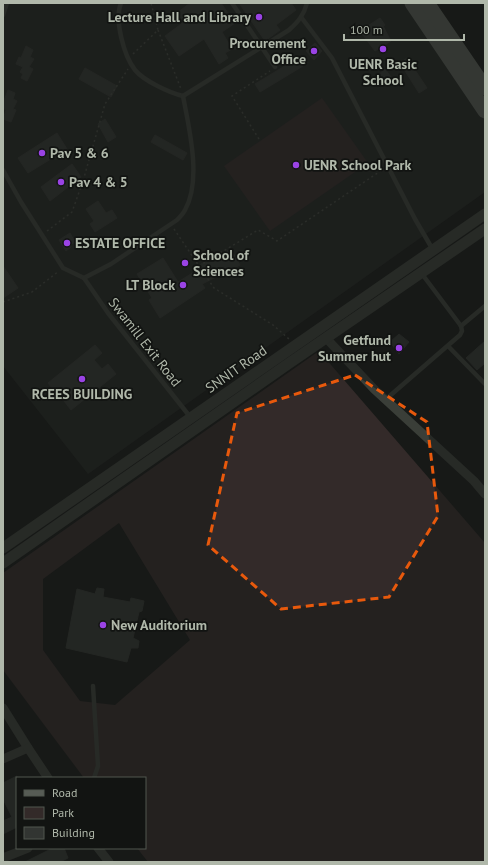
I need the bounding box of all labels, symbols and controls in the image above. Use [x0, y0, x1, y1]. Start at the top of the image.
place label: Lecture Hall and Library [108, 8, 251, 26]
marker: Lecture Hall and Library [254, 12, 264, 22]
scale bar [344, 16, 464, 42]
text: 100 m [350, 22, 383, 37]
place label: Procurement Office [229, 34, 306, 68]
marker: UENR Basic School [378, 44, 388, 54]
marker: Procurement Office [309, 46, 319, 56]
place label: UENR Basic School [349, 55, 417, 89]
place label: Pav 5 & 6 [50, 144, 109, 162]
marker: Pav 5 & 6 [37, 148, 47, 158]
place label: UENR School Park [304, 156, 412, 174]
marker: UENR School Park [291, 160, 301, 170]
place label: Pav 4 & 5 [69, 173, 128, 191]
marker: Pav 4 & 5 [56, 177, 66, 187]
place label: ESTATE OFFICE [75, 234, 165, 252]
marker: ESTATE OFFICE [62, 238, 72, 248]
place label: School of Sciences [193, 246, 250, 280]
marker: School of Sciences [180, 258, 190, 268]
place label: LT Block [126, 276, 175, 294]
marker: LT Block [178, 280, 188, 290]
street label: Swamill Exit Road [105, 294, 185, 390]
place label: Getfund Summer hut [318, 331, 391, 365]
street label: SNNIT Road [202, 341, 270, 397]
marker: Getfund Summer hut [394, 343, 404, 353]
marker: RCEES BUILDING [77, 374, 87, 384]
place label: RCEES BUILDING [32, 385, 132, 403]
place label: New Auditorium [111, 616, 207, 634]
marker: New Auditorium [98, 620, 108, 630]
legend [16, 777, 146, 849]
text: Road [52, 785, 77, 800]
text: Park [52, 805, 74, 820]
text: Building [52, 825, 95, 840]

